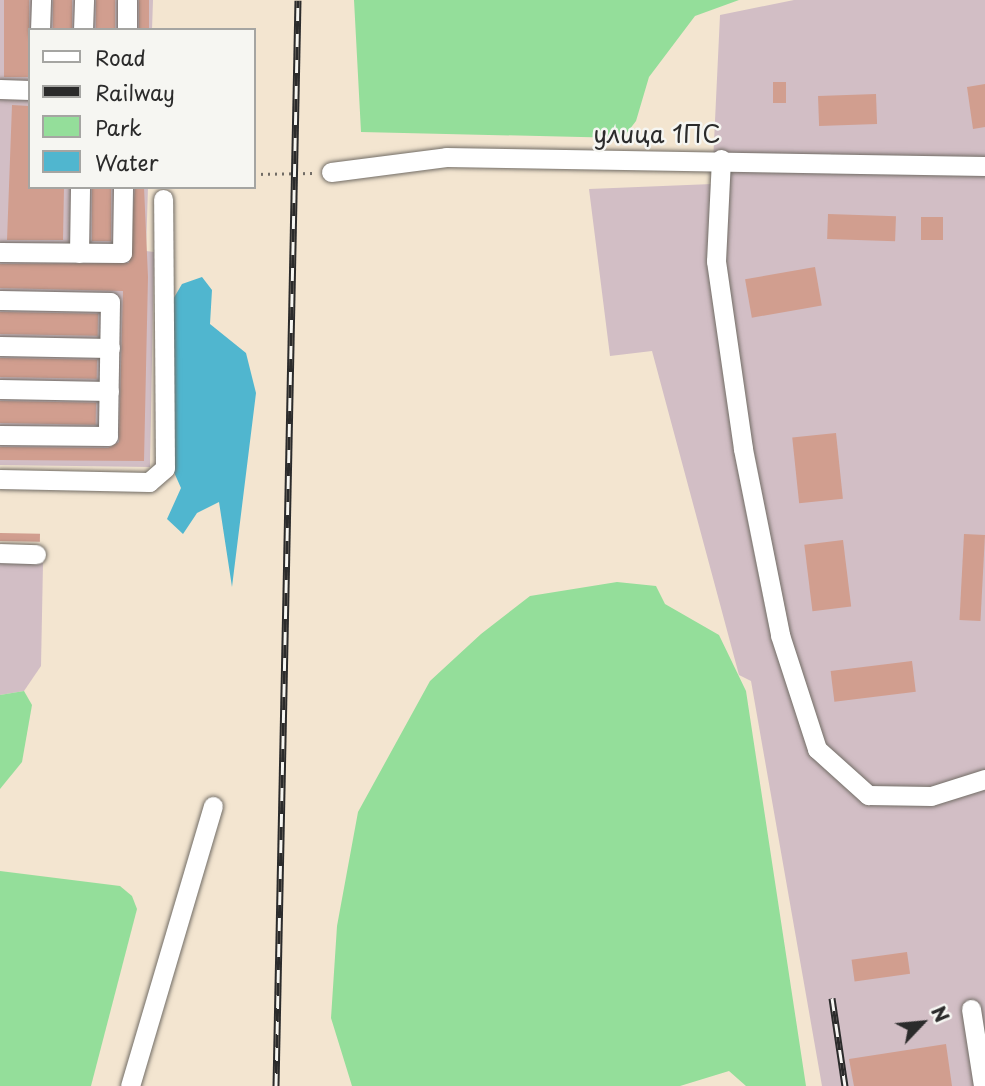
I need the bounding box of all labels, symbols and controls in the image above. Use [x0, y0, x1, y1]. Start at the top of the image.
legend [28, 28, 256, 189]
text: Road [95, 41, 146, 73]
text: Railway [95, 76, 175, 108]
text: Park [95, 111, 142, 143]
street label: улица 1ПС [593, 120, 721, 148]
text: Water [95, 146, 158, 178]
north arrow [887, 988, 957, 1058]
text: N [925, 1001, 957, 1027]

